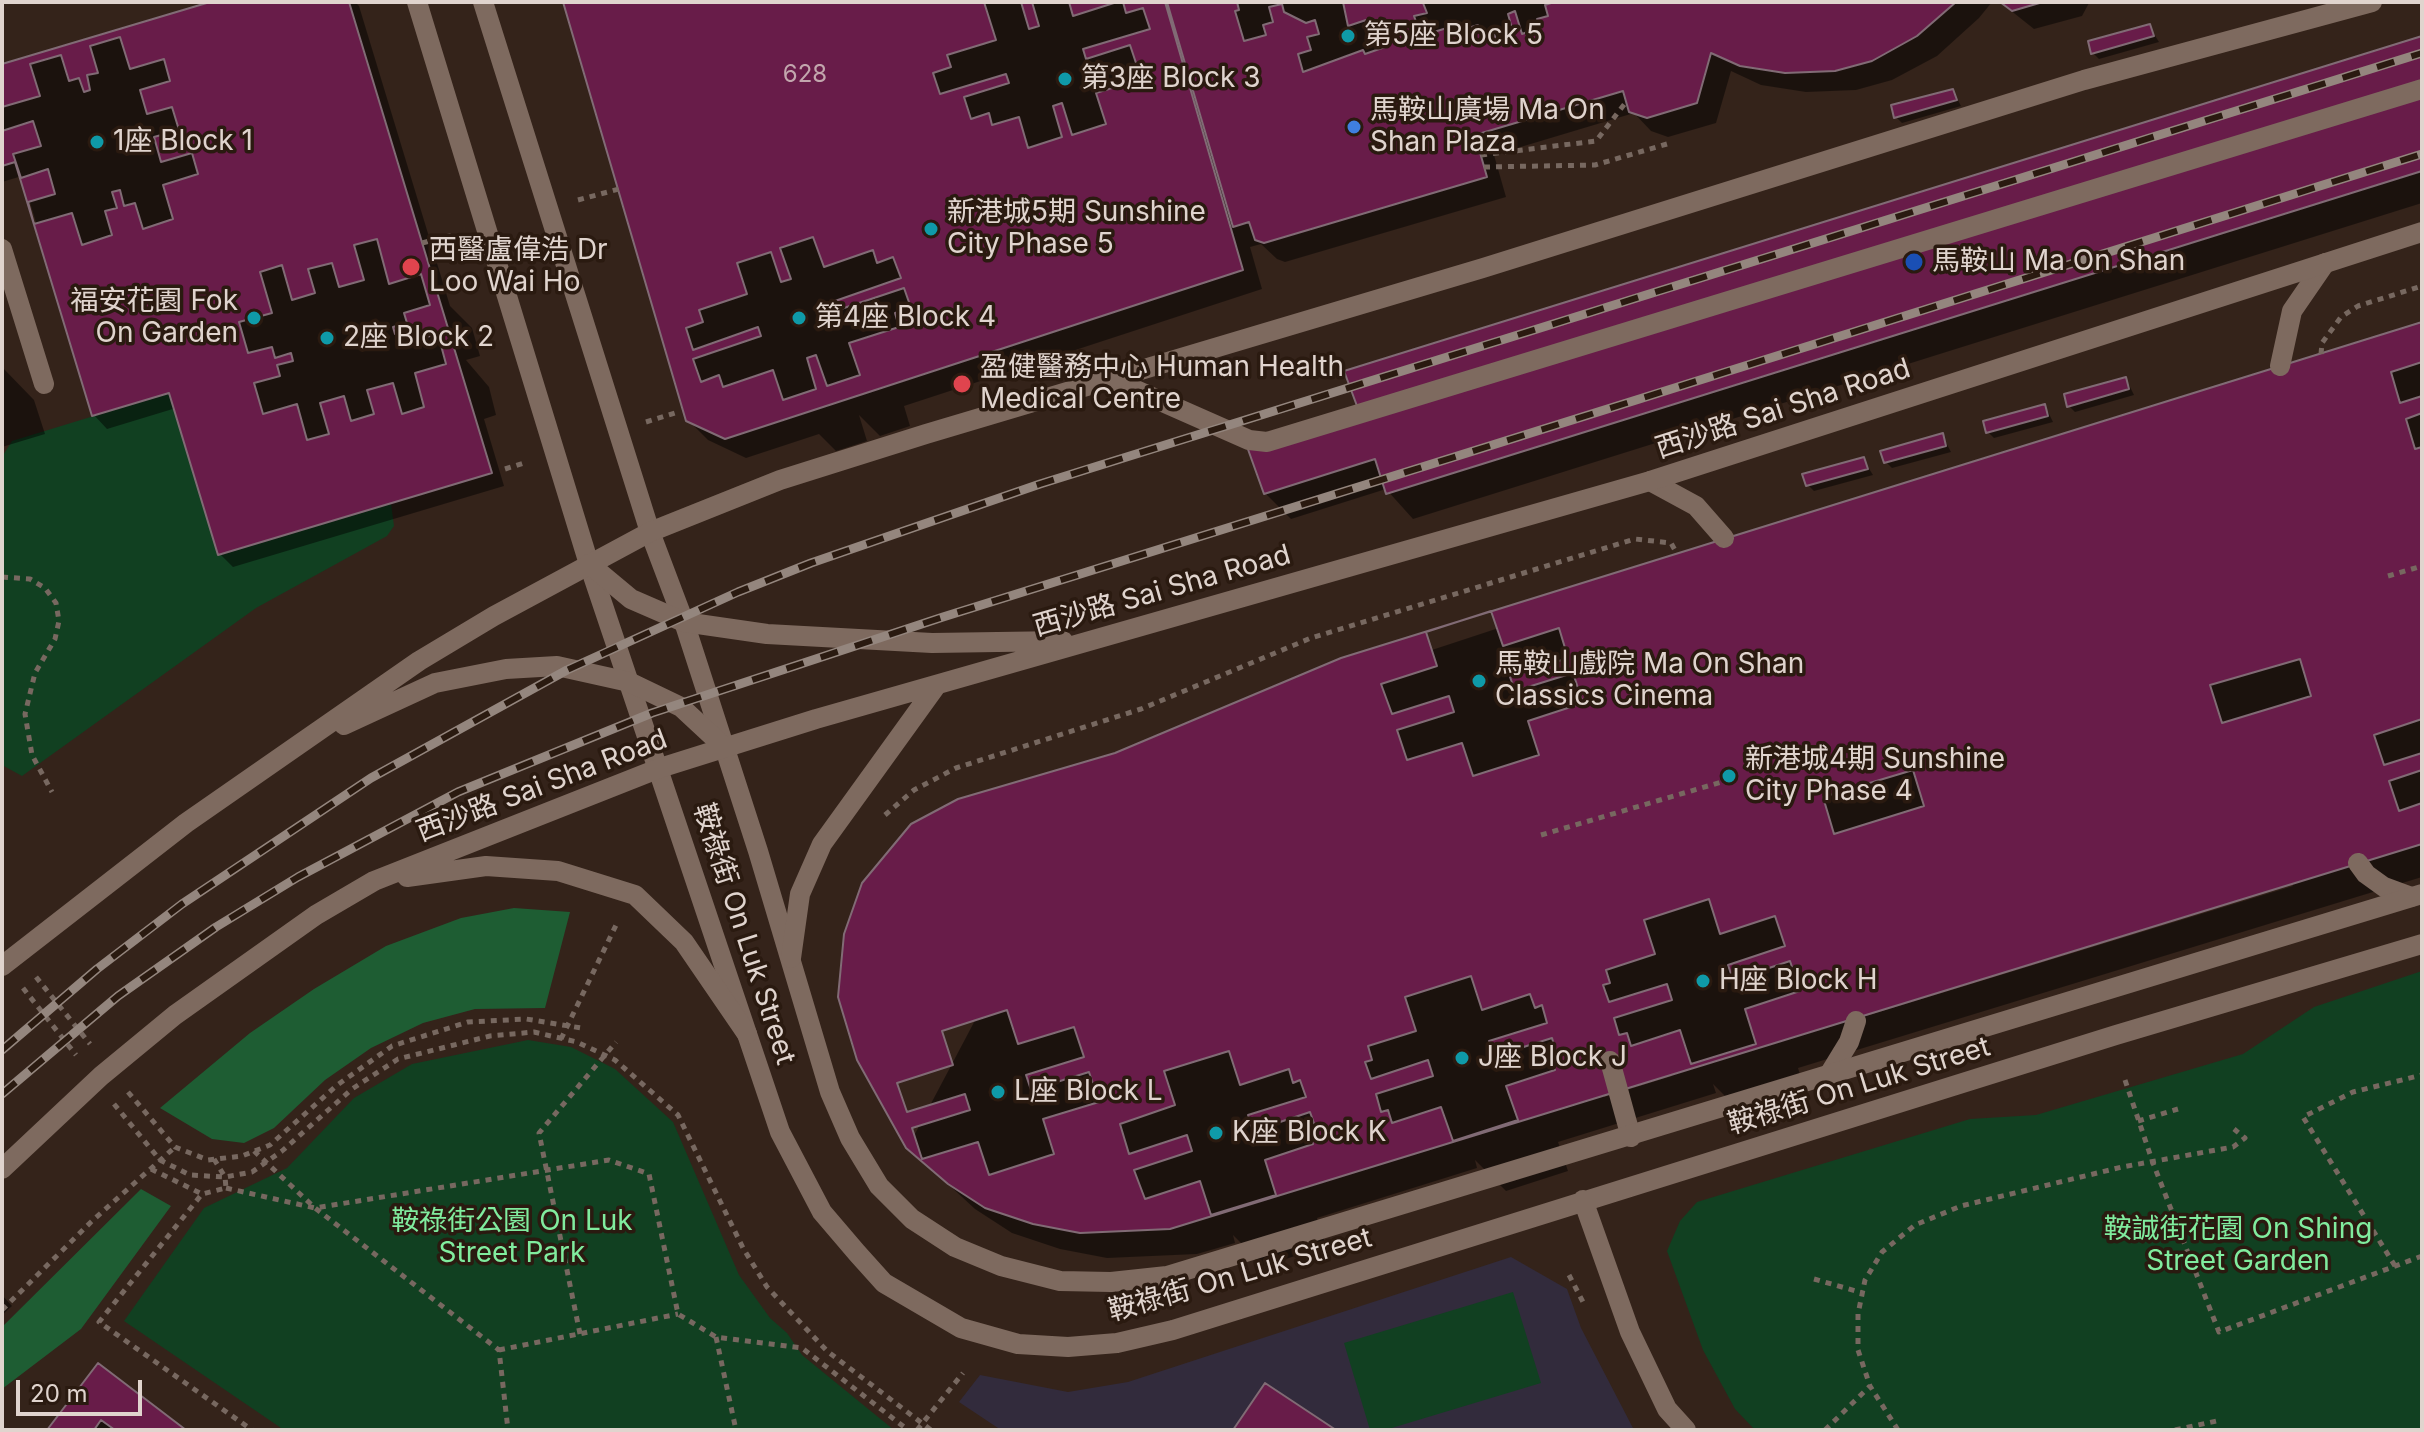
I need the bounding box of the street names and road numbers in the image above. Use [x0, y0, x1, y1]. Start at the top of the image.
street label: 西沙路 Sai Sha Road [1651, 352, 1915, 466]
street label: 西沙路 Sai Sha Road [1030, 538, 1294, 644]
street label: 西沙路 Sai Sha Road [412, 723, 672, 849]
street label: 鞍祿街 On Luk Street [686, 799, 802, 1069]
street label: 鞍祿街 On Luk Street [1724, 1030, 1994, 1142]
street label: 鞍祿街 On Luk Street [1104, 1221, 1376, 1329]

